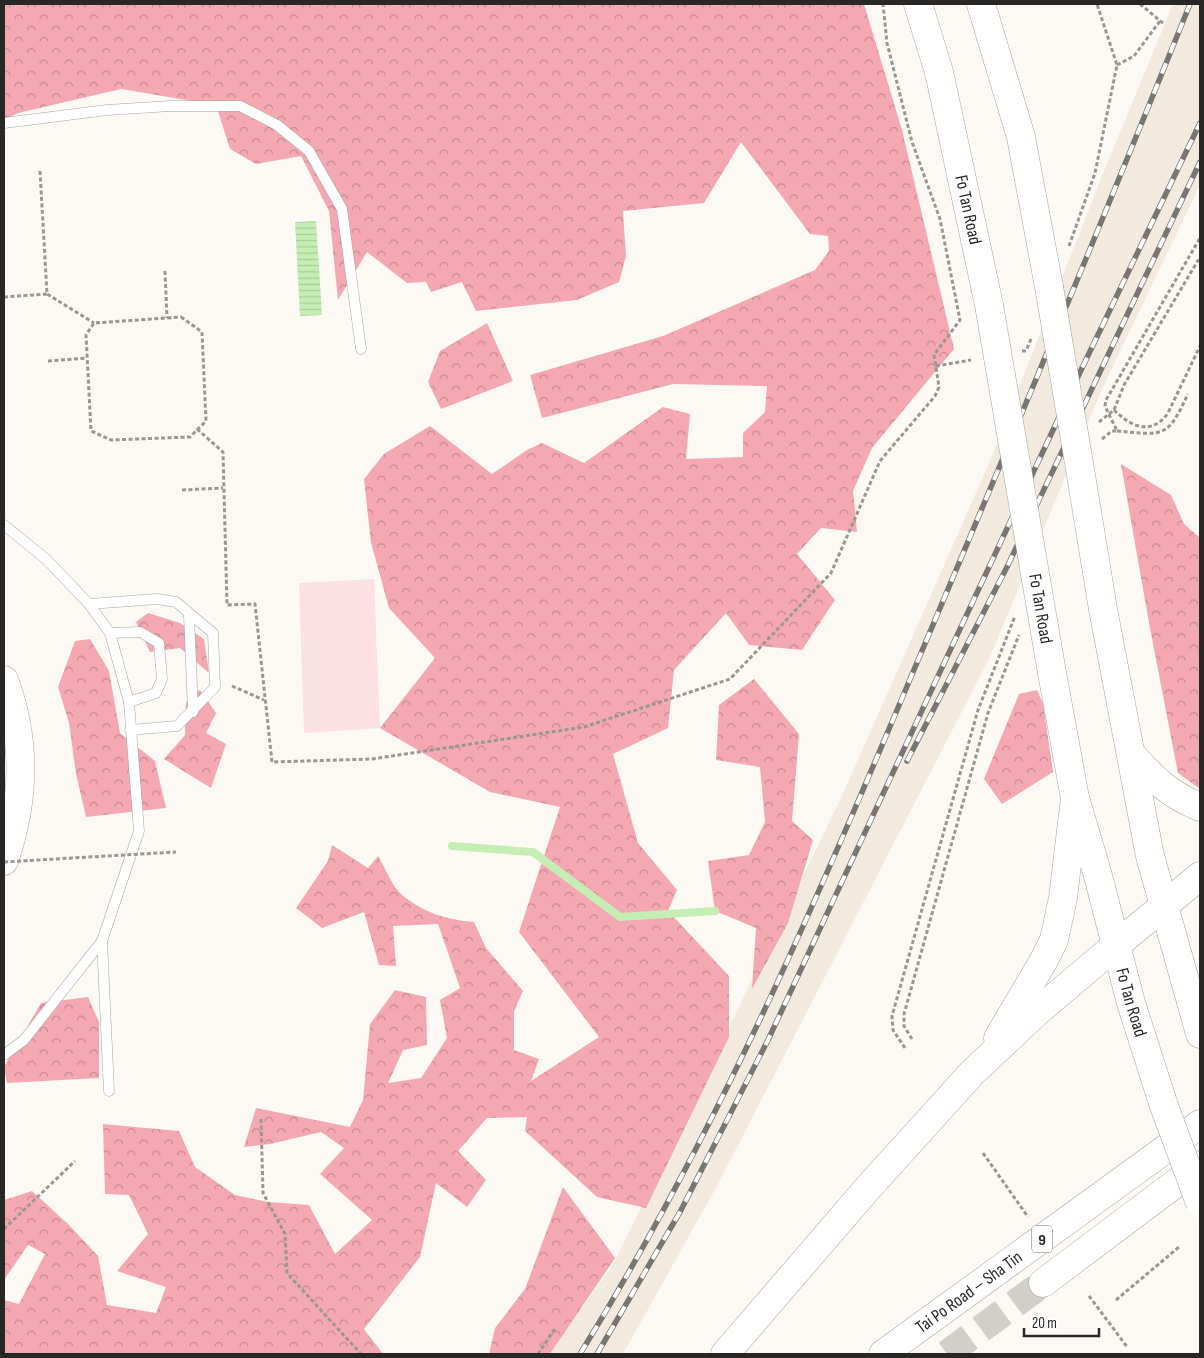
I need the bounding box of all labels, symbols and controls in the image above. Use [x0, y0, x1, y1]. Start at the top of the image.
street label: Fo Tan Road [950, 173, 986, 247]
street label: Fo Tan Road [1024, 572, 1057, 645]
street label: Fo Tan Road [1111, 966, 1151, 1039]
road number: 9 [1032, 1226, 1052, 1252]
street label: Tai Po Road – Sha Tin [912, 1246, 1027, 1338]
scale bar [1024, 1306, 1099, 1338]
text: 20 m [1032, 1314, 1057, 1333]

